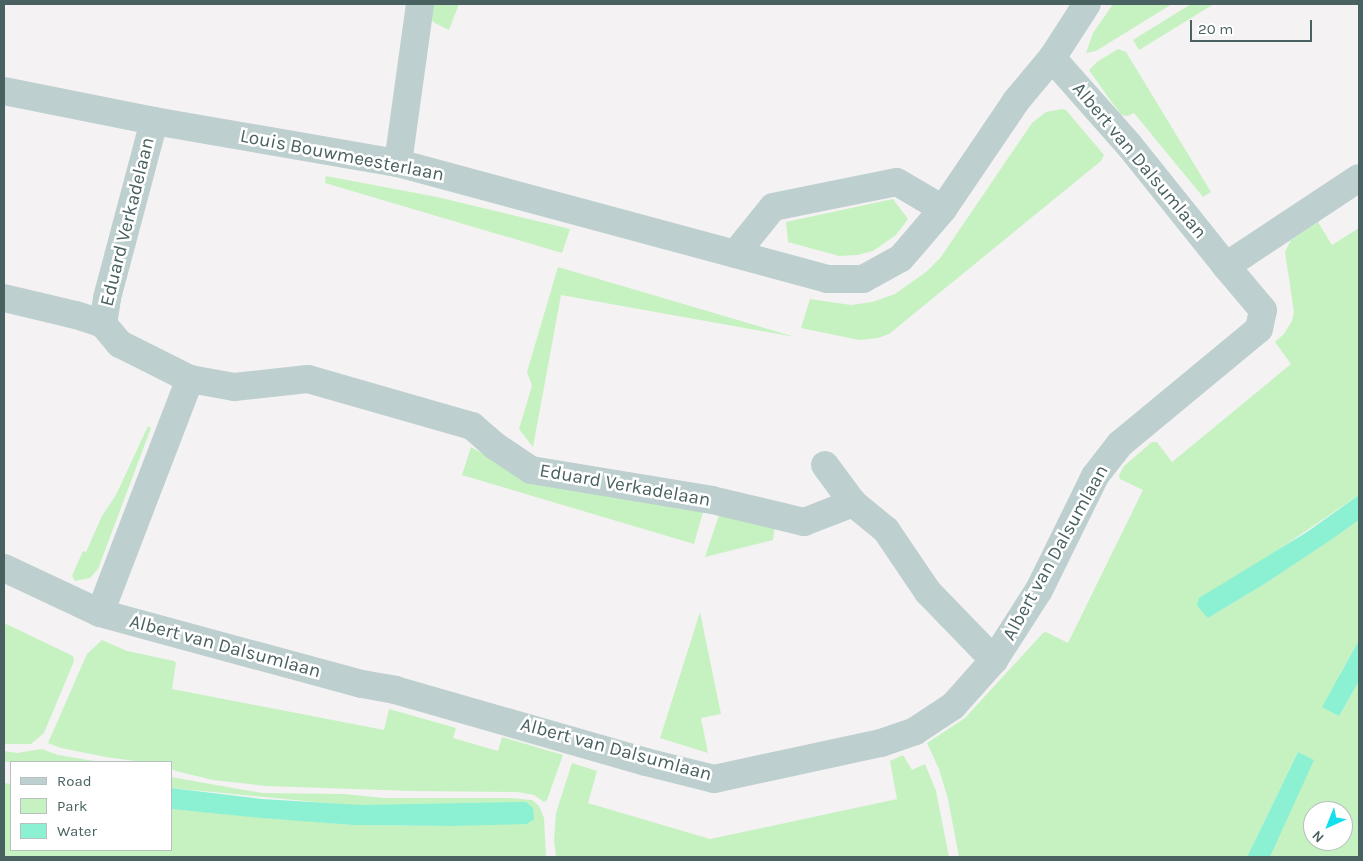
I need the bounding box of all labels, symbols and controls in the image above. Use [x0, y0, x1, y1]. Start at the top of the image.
scale bar [1193, 10, 1316, 42]
text: 20 m [1198, 20, 1233, 38]
street label: Albert van Dalsumlaan [1067, 78, 1211, 244]
street label: Louis Bouwmeesterlaan [238, 125, 446, 187]
street label: Eduard Verkadelaan [96, 135, 160, 309]
street label: Eduard Verkadelaan [538, 460, 712, 512]
street label: Albert van Dalsumlaan [998, 461, 1114, 645]
street label: Albert van Dalsumlaan [127, 610, 323, 684]
street label: Albert van Dalsumlaan [518, 713, 714, 787]
legend [10, 761, 172, 851]
text: Road [57, 772, 92, 790]
text: Park [57, 797, 87, 815]
north arrow [1303, 801, 1353, 851]
text: Water [57, 822, 97, 840]
text: N [1308, 827, 1327, 846]

